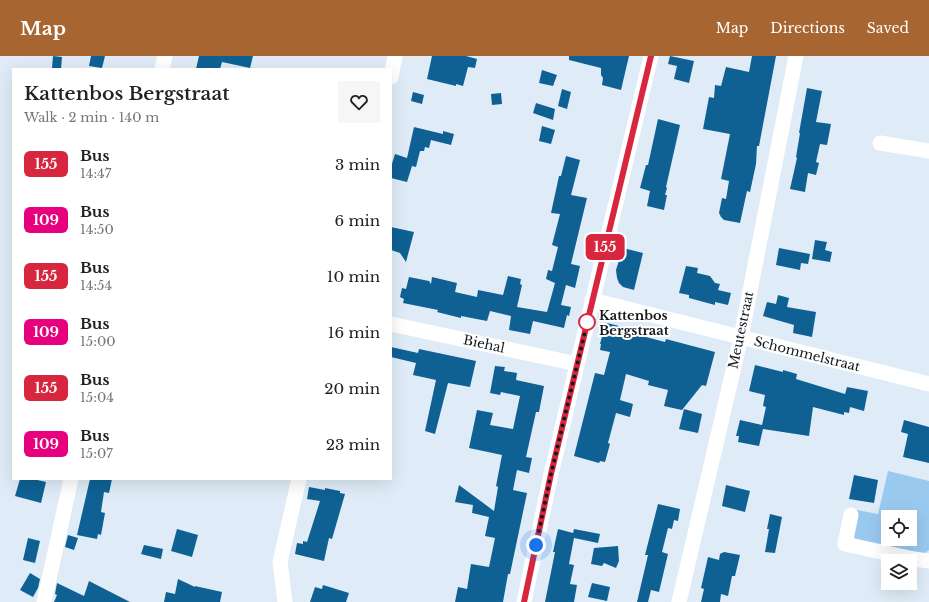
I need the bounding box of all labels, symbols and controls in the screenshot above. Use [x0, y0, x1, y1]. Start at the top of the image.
text: Map [20, 17, 66, 40]
text: Map [716, 19, 748, 37]
text: Directions [770, 19, 845, 37]
text: Saved [867, 19, 909, 37]
button: heart [338, 81, 380, 123]
text: Kattenbos Bergstraat [24, 82, 229, 105]
text: Walk · 2 min · 140 m [24, 109, 159, 126]
text: Bus [80, 146, 110, 165]
text: 155 [35, 155, 57, 173]
text: 3 min [335, 155, 380, 174]
text: 14:47 [80, 165, 111, 182]
text: Bus [80, 202, 110, 221]
text: 109 [33, 211, 59, 229]
text: 6 min [335, 211, 380, 230]
text: 14:50 [80, 221, 114, 238]
line badge: 155 [582, 234, 628, 260]
text: 155 [594, 238, 616, 256]
text: Bus [80, 258, 110, 277]
text: 155 [35, 267, 57, 285]
text: 10 min [327, 267, 380, 286]
text: 14:54 [80, 277, 112, 294]
street label: Meutestraat [725, 290, 758, 370]
place label: Kattenbos Bergstraat [599, 307, 669, 339]
marker: Kattenbos Bergstraat [578, 313, 596, 331]
text: Bus [80, 314, 110, 333]
text: 109 [33, 323, 59, 341]
text: 16 min [328, 323, 380, 342]
street label: Biehal [462, 331, 506, 357]
text: 15:00 [80, 333, 115, 350]
street label: Schommelstraat [752, 333, 862, 375]
text: Bus [80, 370, 110, 389]
text: 155 [35, 379, 57, 397]
text: 20 min [324, 379, 380, 398]
text: 15:04 [80, 389, 114, 406]
text: Bus [80, 426, 110, 445]
text: 109 [33, 435, 59, 453]
text: 23 min [326, 435, 380, 454]
text: 15:07 [80, 445, 113, 462]
map controls [881, 510, 917, 590]
button: locate [881, 510, 917, 546]
your location [526, 535, 546, 555]
button: layers [881, 554, 917, 590]

